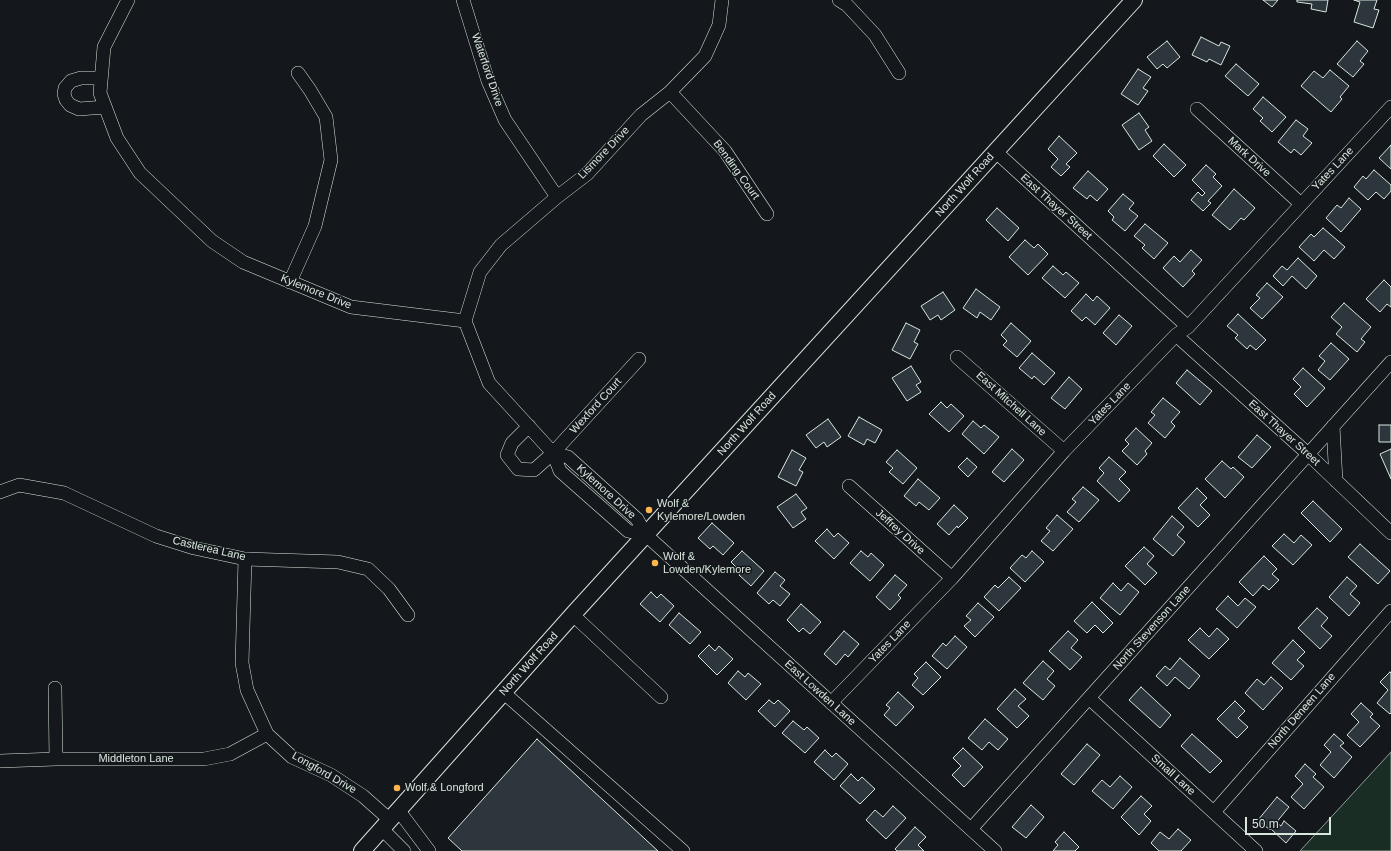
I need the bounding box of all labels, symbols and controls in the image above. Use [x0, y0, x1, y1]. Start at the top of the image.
street label: Waterford Drive [468, 32, 506, 108]
street label: Lismore Drive [576, 124, 632, 182]
street label: Mark Drive [1225, 134, 1273, 180]
street label: Bending Court [710, 138, 762, 202]
street label: Yates Lane [1309, 144, 1357, 194]
street label: North Wolf Road [933, 150, 997, 220]
street label: East Thayer Street [1018, 171, 1094, 243]
street label: Kylemore Drive [279, 272, 353, 312]
street label: East Mitchell Lane [973, 369, 1049, 439]
street label: Wexford Court [567, 375, 625, 437]
street label: Yates Lane [1086, 380, 1134, 428]
street label: North Wolf Road [715, 389, 779, 459]
street label: East Thayer Street [1246, 397, 1322, 469]
street label: Kylemore Drive [574, 462, 638, 522]
place label: Wolf & Kylemore/Lowden [657, 497, 745, 523]
marker: Wolf & Kylemore/Lowden [644, 505, 654, 515]
street label: Jeffrey Drive [873, 507, 927, 557]
street label: Castlerea Lane [171, 534, 247, 564]
place label: Wolf & Lowden/Kylemore [663, 550, 751, 576]
marker: Wolf & Lowden/Kylemore [650, 558, 660, 568]
street label: North Stevenson Lane [1110, 583, 1194, 673]
street label: Yates Lane [866, 618, 914, 666]
street label: North Wolf Road [497, 629, 561, 699]
street label: East Lowden Lane [782, 658, 858, 728]
street label: North Deneen Lane [1266, 670, 1338, 752]
street label: Longford Drive [289, 749, 359, 797]
street label: Middleton Lane [98, 752, 174, 766]
street label: Small Lane [1148, 752, 1198, 798]
place label: Wolf & Longford [405, 781, 484, 795]
marker: Wolf & Longford [392, 783, 402, 793]
scale bar [1247, 809, 1333, 835]
text: 50 m [1252, 817, 1279, 831]

